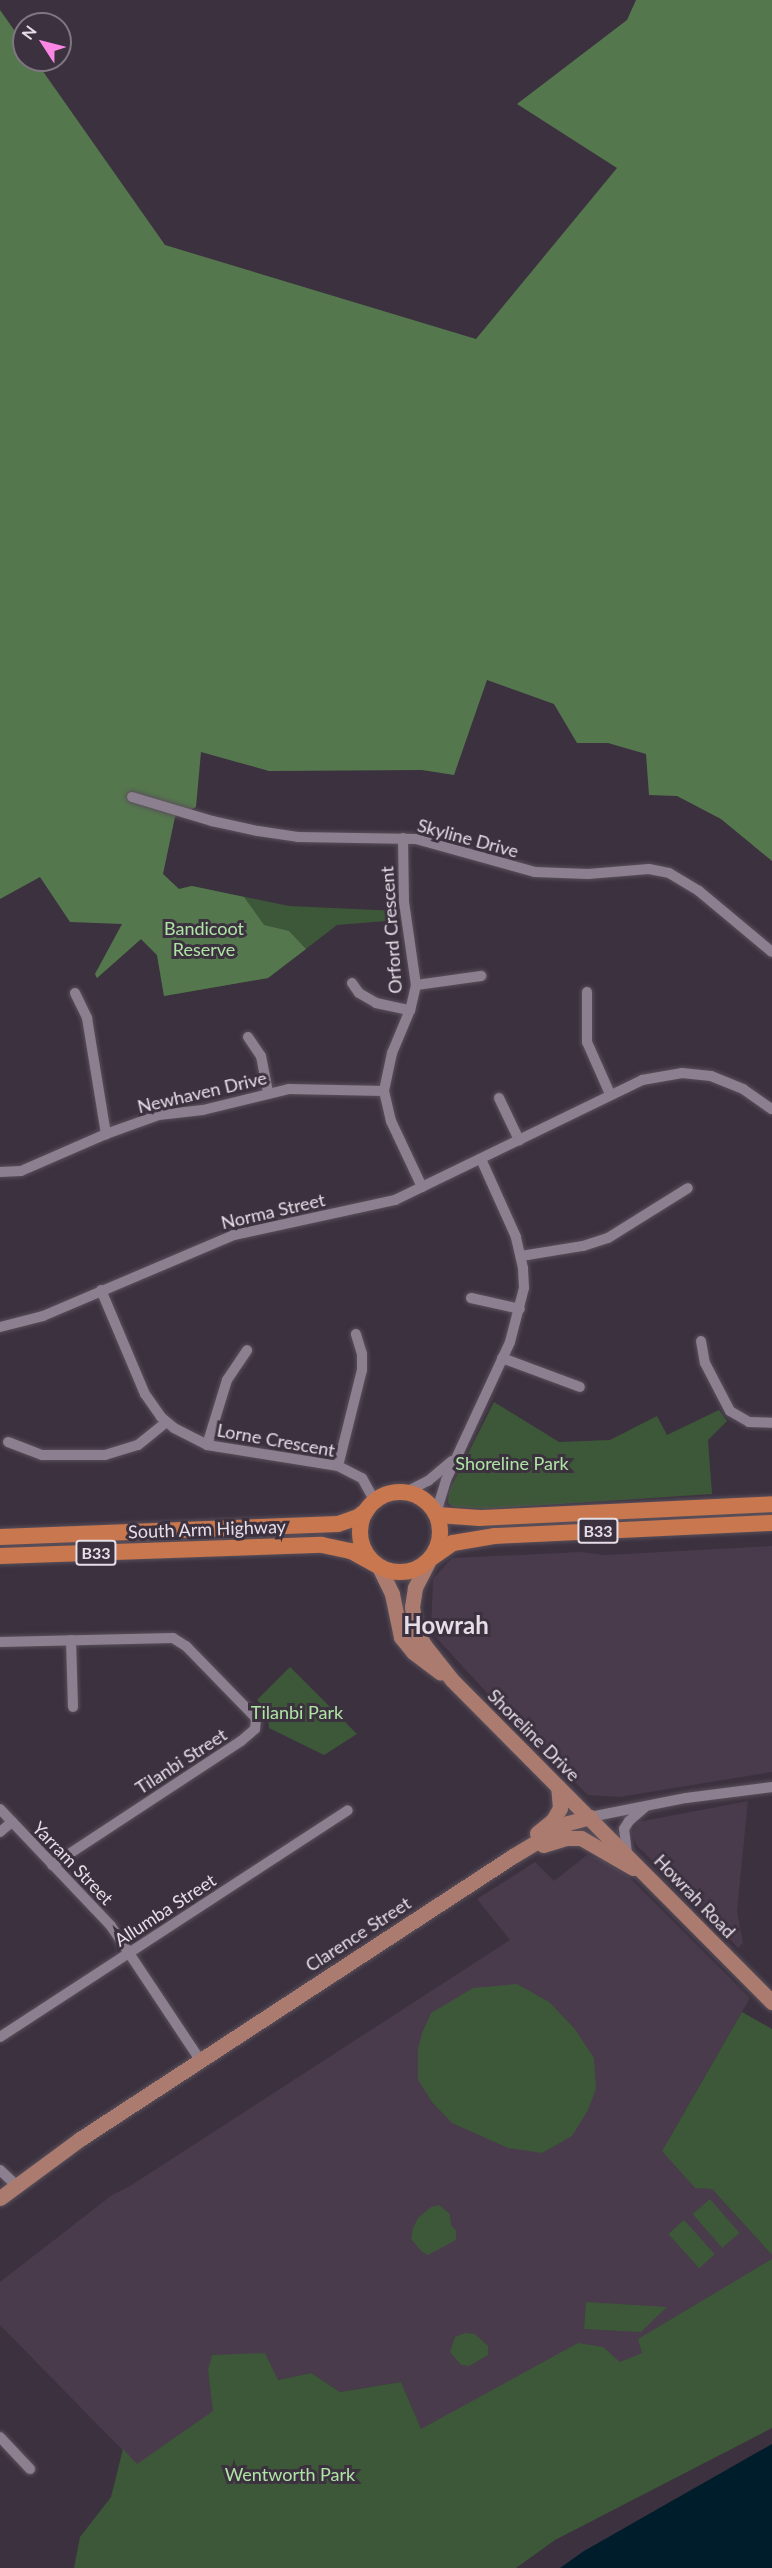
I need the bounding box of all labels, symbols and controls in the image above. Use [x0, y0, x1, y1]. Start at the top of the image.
north arrow [12, 12, 72, 72]
text: N [17, 22, 40, 43]
street label: Skyline Drive [415, 814, 521, 862]
street label: Orford Crescent [376, 866, 406, 994]
park label: Bandicoot Reserve [164, 918, 244, 960]
street label: Newhaven Drive [135, 1067, 269, 1117]
street label: Norma Street [219, 1189, 327, 1233]
street label: Lorne Crescent [215, 1419, 337, 1461]
park label: Shoreline Park [455, 1452, 569, 1474]
street label: South Arm Highway [127, 1515, 287, 1543]
road number: B33 [577, 1518, 619, 1544]
road number: B33 [75, 1540, 117, 1566]
district label: Howrah [403, 1611, 489, 1639]
street label: Shoreline Drive [484, 1685, 584, 1785]
park label: Tilanbi Park [251, 1701, 343, 1723]
street label: Tilanbi Street [131, 1723, 231, 1799]
street label: Yarram Street [28, 1817, 118, 1909]
street label: Howrah Road [650, 1850, 740, 1942]
street label: Allumba Street [110, 1869, 220, 1951]
street label: Clarence Street [301, 1892, 415, 1976]
park label: Wentworth Park [225, 2463, 355, 2485]

